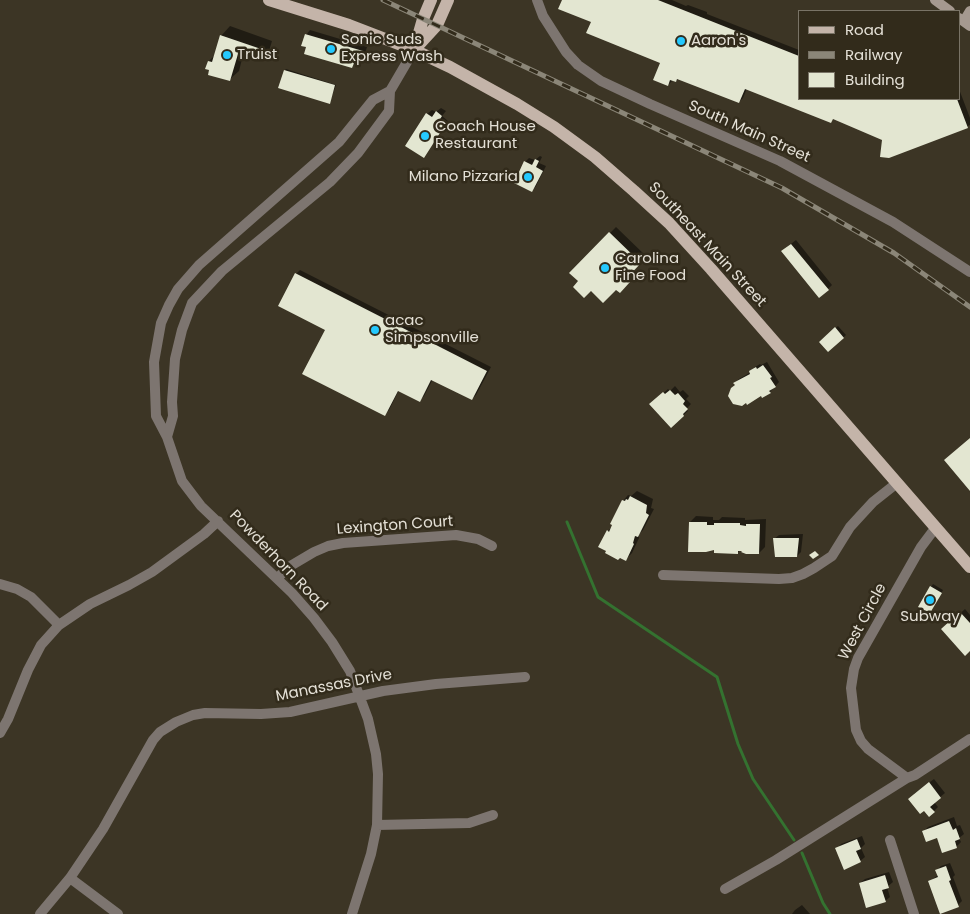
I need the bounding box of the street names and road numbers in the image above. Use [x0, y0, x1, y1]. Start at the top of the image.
street label: South Main Street [685, 97, 813, 167]
street label: Southeast Main Street [644, 179, 770, 311]
street label: Powderhorn Road [225, 507, 331, 615]
street label: Lexington Court [336, 513, 454, 539]
street label: West Circle [835, 581, 891, 663]
street label: Manassas Drive [274, 666, 394, 706]

